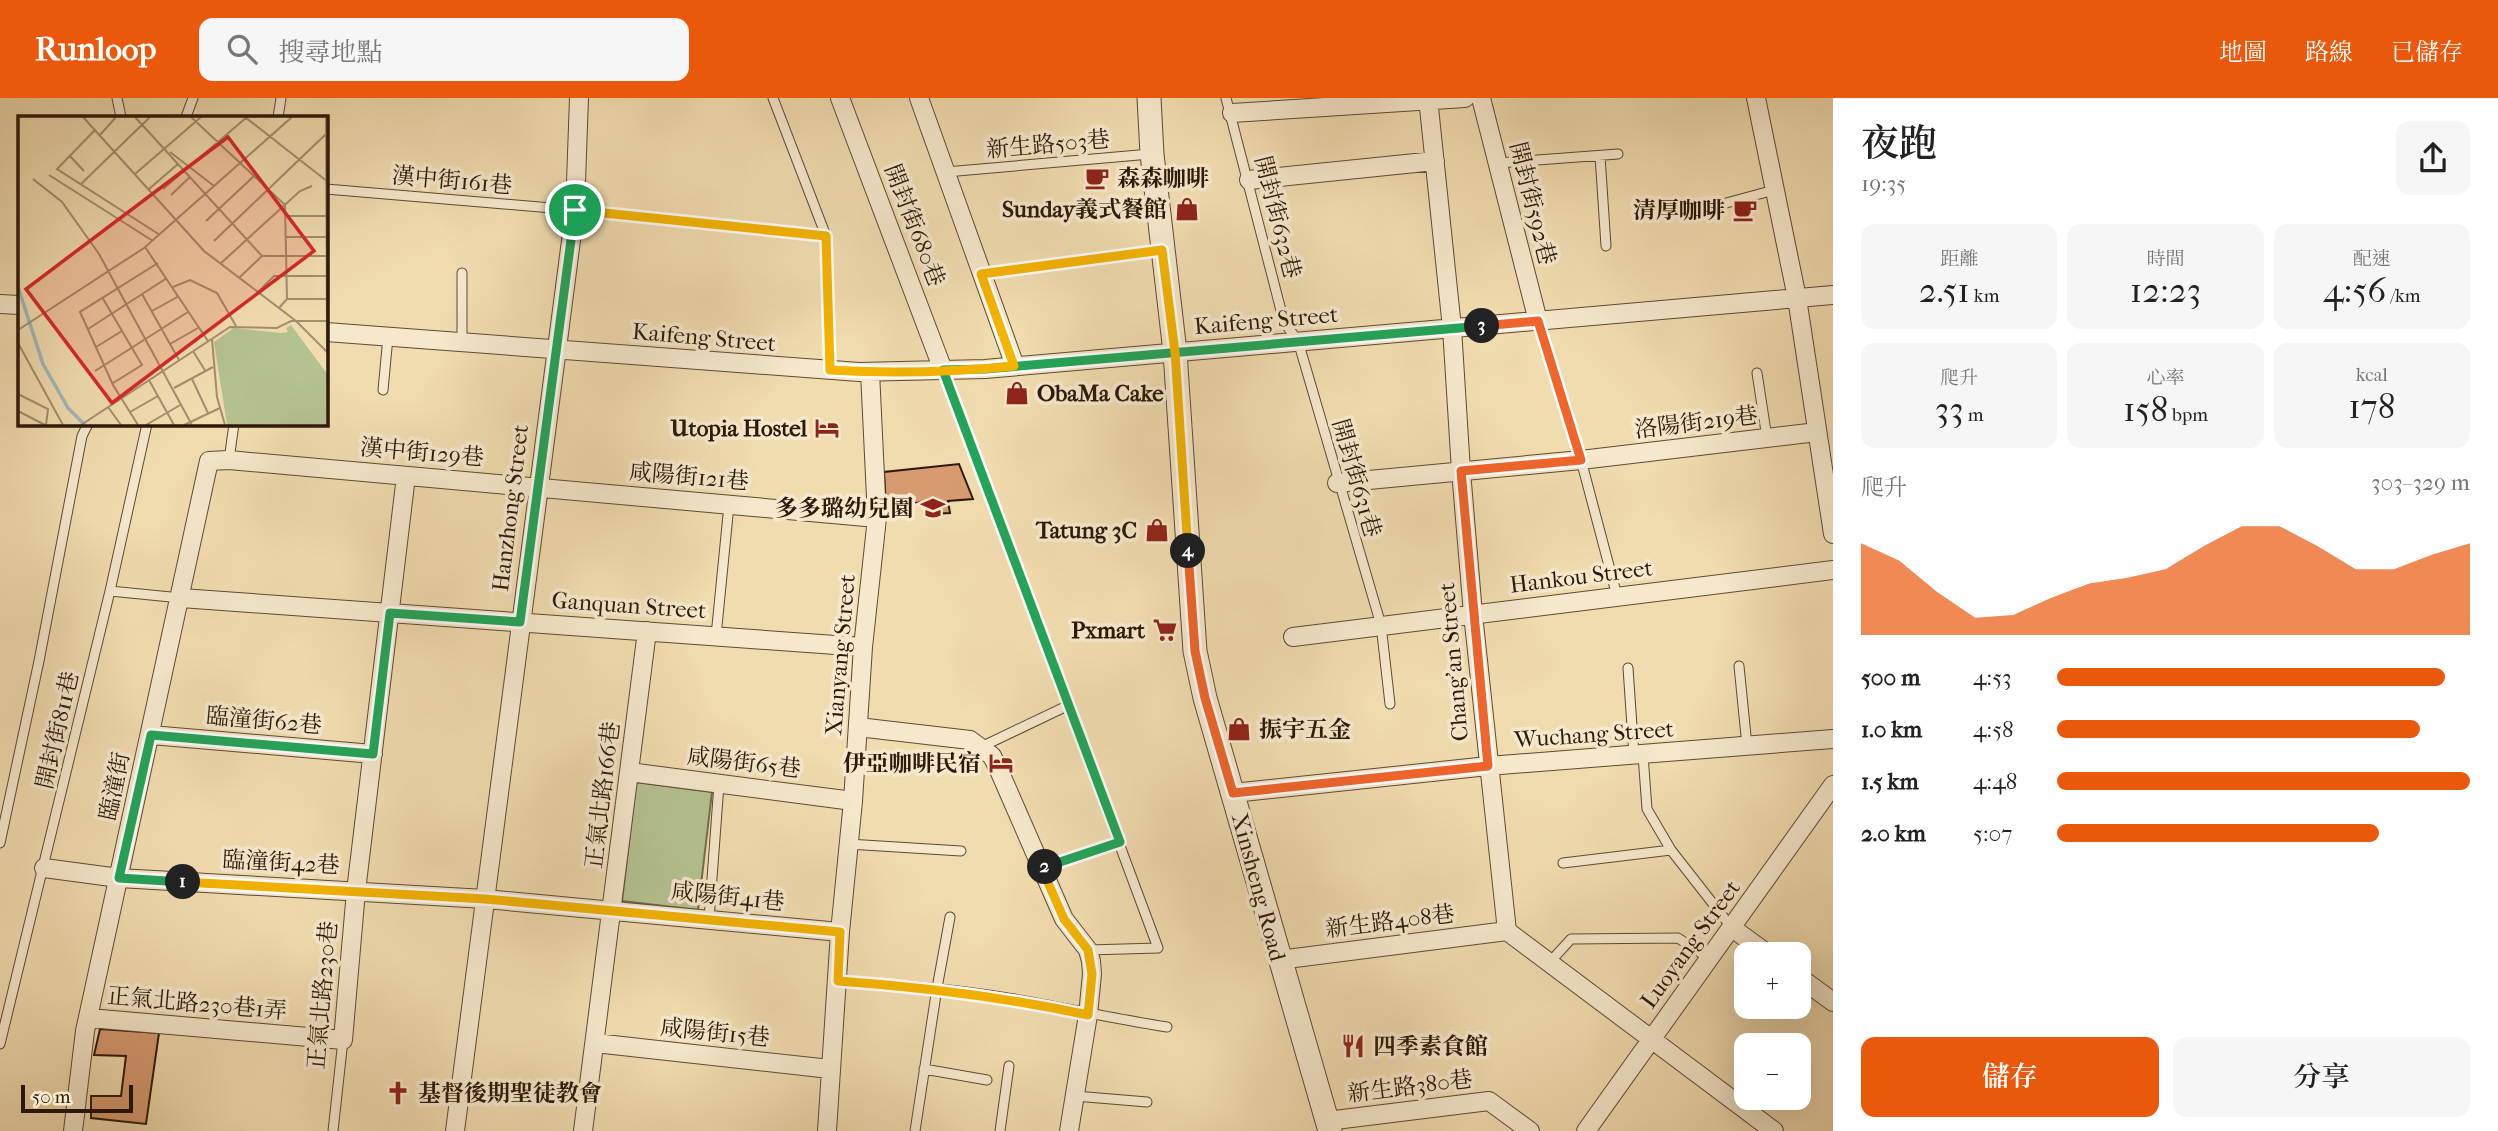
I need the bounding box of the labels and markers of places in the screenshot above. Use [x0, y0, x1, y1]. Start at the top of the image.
cafe icon: 森森咖啡 [1083, 164, 1111, 192]
place label: 森森咖啡 [1117, 165, 1209, 192]
pin [545, 180, 605, 240]
shop icon: Sunday義式餐館 [1173, 195, 1201, 223]
place label: Sunday義式餐館 [1002, 196, 1167, 223]
cafe icon: 清厚咖啡 [1731, 196, 1759, 224]
place label: 清厚咖啡 [1633, 197, 1725, 224]
pin: 3 [1464, 308, 1500, 344]
shop icon: ObaMa Cake [1003, 379, 1031, 407]
place label: ObaMa Cake [1037, 380, 1164, 407]
hotel icon: Utopia Hostel [813, 414, 841, 442]
place label: Utopia Hostel [670, 415, 808, 442]
school or university icon: 多多璐幼兒園 [919, 494, 947, 522]
place label: 多多璐幼兒園 [775, 495, 913, 522]
shop icon: Tatung 3C [1143, 516, 1171, 544]
place label: Tatung 3C [1035, 517, 1137, 544]
pin: 4 [1170, 533, 1206, 568]
supermarket icon: Pxmart [1151, 616, 1179, 644]
place label: Pxmart [1071, 617, 1146, 644]
shop icon: 振宇五金 [1225, 715, 1253, 743]
place label: 振宇五金 [1259, 716, 1351, 743]
hotel icon: 伊亞咖啡民宿 [987, 749, 1015, 777]
place label: 伊亞咖啡民宿 [843, 750, 981, 777]
pin: 2 [1028, 850, 1062, 884]
pin: 1 [166, 864, 200, 900]
restaurant icon: 四季素食館 [1339, 1032, 1367, 1060]
place label: 四季素食館 [1373, 1033, 1488, 1060]
church icon: 基督後期聖徒教會 [384, 1079, 412, 1107]
place label: 基督後期聖徒教會 [418, 1080, 602, 1107]

